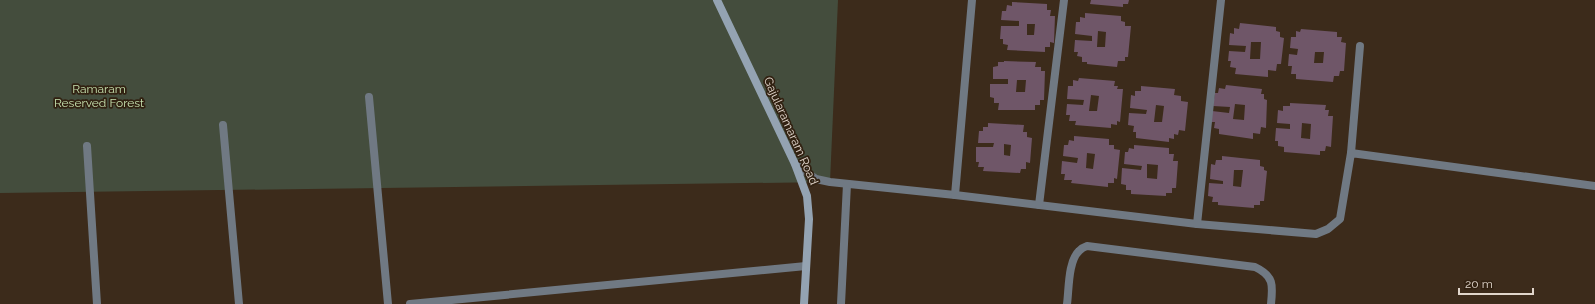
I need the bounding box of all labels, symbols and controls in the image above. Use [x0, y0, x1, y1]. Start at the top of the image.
street label: Gajularamaram Road [761, 75, 821, 187]
park label: Ramaram Reserved Forest [54, 82, 144, 110]
scale bar [1459, 270, 1533, 296]
text: 20 m [1465, 277, 1493, 291]

